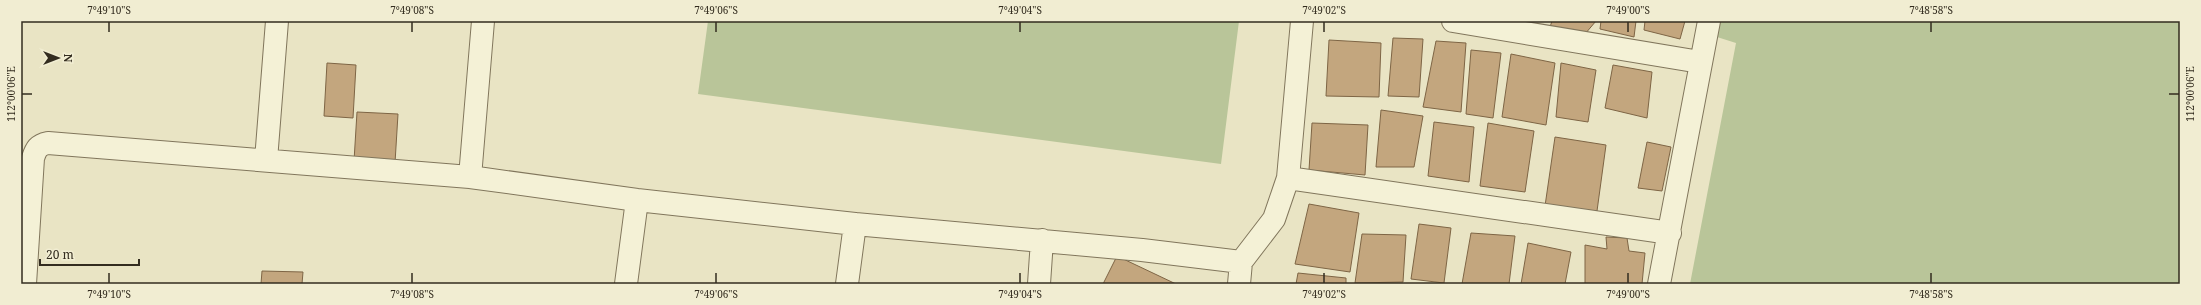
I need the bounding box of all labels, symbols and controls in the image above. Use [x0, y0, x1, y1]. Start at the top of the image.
text: 7°49'10"S [87, 3, 131, 17]
text: 7°49'08"S [390, 3, 434, 17]
text: 7°49'06"S [694, 3, 738, 17]
text: 7°49'04"S [998, 3, 1042, 17]
text: 7°49'02"S [1302, 3, 1346, 17]
text: 7°49'00"S [1606, 3, 1650, 17]
text: 7°48'58"S [1909, 3, 1953, 17]
north arrow [38, 38, 78, 78]
text: N [61, 54, 76, 63]
text: 112°00'06"E [4, 66, 18, 122]
text: 112°00'06"E [2183, 66, 2197, 122]
scale bar [40, 241, 139, 267]
text: 20 m [46, 246, 74, 263]
text: 7°49'10"S [87, 287, 131, 301]
text: 7°49'08"S [390, 287, 434, 301]
text: 7°49'06"S [694, 287, 738, 301]
text: 7°49'04"S [998, 287, 1042, 301]
text: 7°49'02"S [1302, 287, 1346, 301]
text: 7°49'00"S [1606, 287, 1650, 301]
text: 7°48'58"S [1909, 287, 1953, 301]

